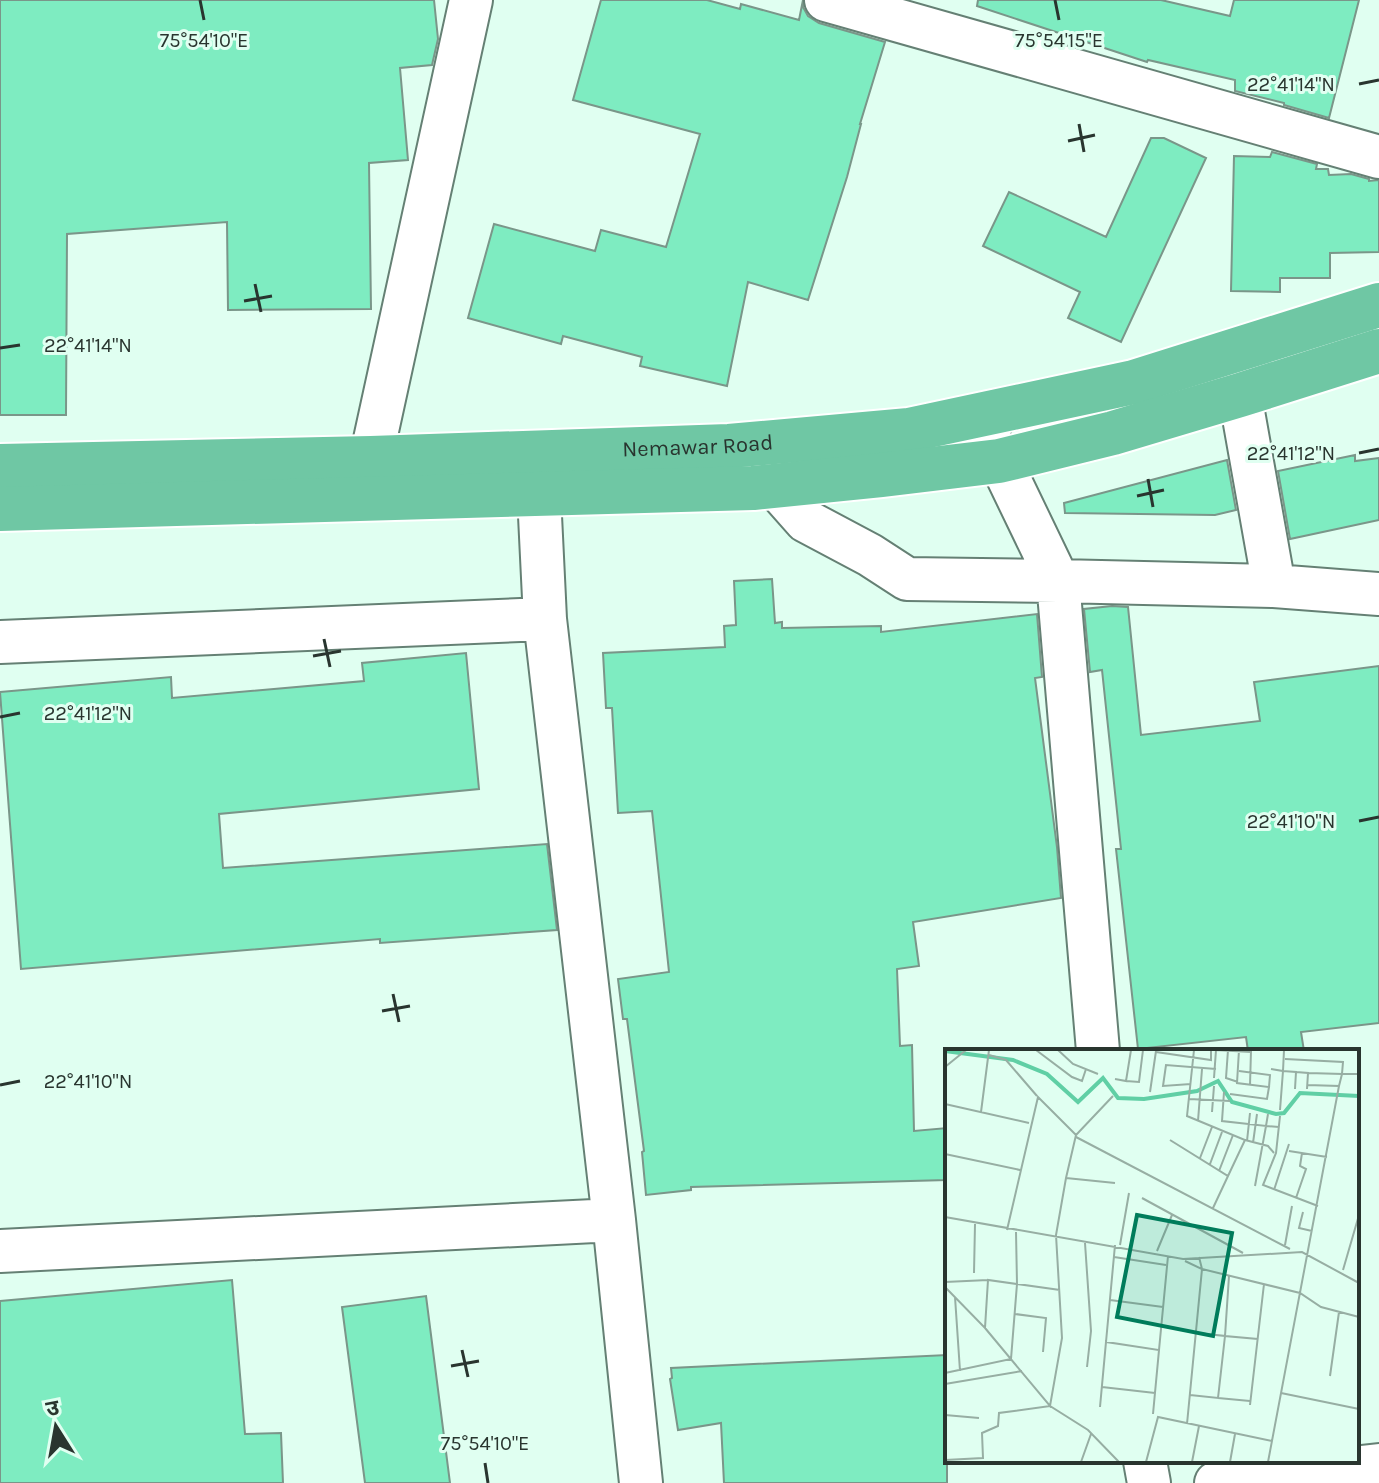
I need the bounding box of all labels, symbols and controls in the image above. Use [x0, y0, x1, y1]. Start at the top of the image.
text: 75°54'10"E [160, 29, 248, 52]
text: 75°54'15"E [1015, 29, 1103, 52]
text: 22°41'14"N [1247, 73, 1335, 96]
text: 22°41'14"N [44, 334, 132, 357]
street label: Nemawar Road [622, 429, 774, 463]
text: 22°41'12"N [1247, 442, 1335, 465]
text: 22°41'12"N [44, 702, 132, 725]
text: 22°41'10"N [1247, 810, 1335, 833]
inset map [945, 1049, 1359, 1463]
text: 22°41'10"N [44, 1070, 132, 1093]
north arrow [16, 1387, 96, 1467]
text: उ [44, 1394, 62, 1422]
text: 75°54'10"E [441, 1432, 529, 1455]

